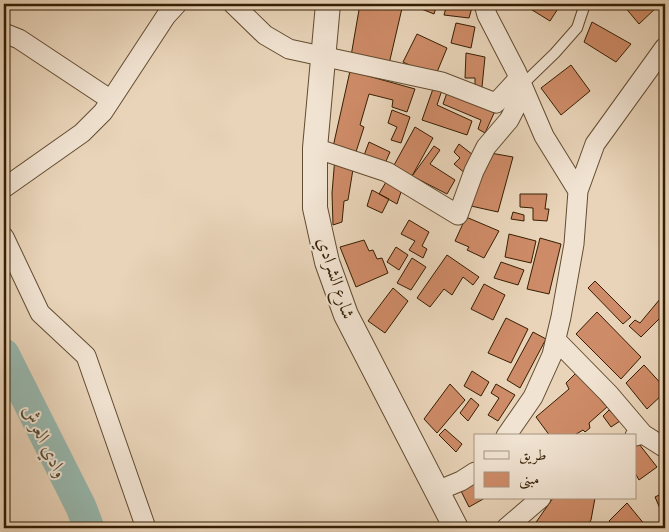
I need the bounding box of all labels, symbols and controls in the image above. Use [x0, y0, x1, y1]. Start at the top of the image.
street label: شارع الشرادي [309, 234, 360, 323]
water label: وادي العرش [14, 401, 73, 483]
legend [474, 434, 636, 500]
text: طريق [519, 446, 546, 465]
text: مبنى [519, 470, 539, 490]

